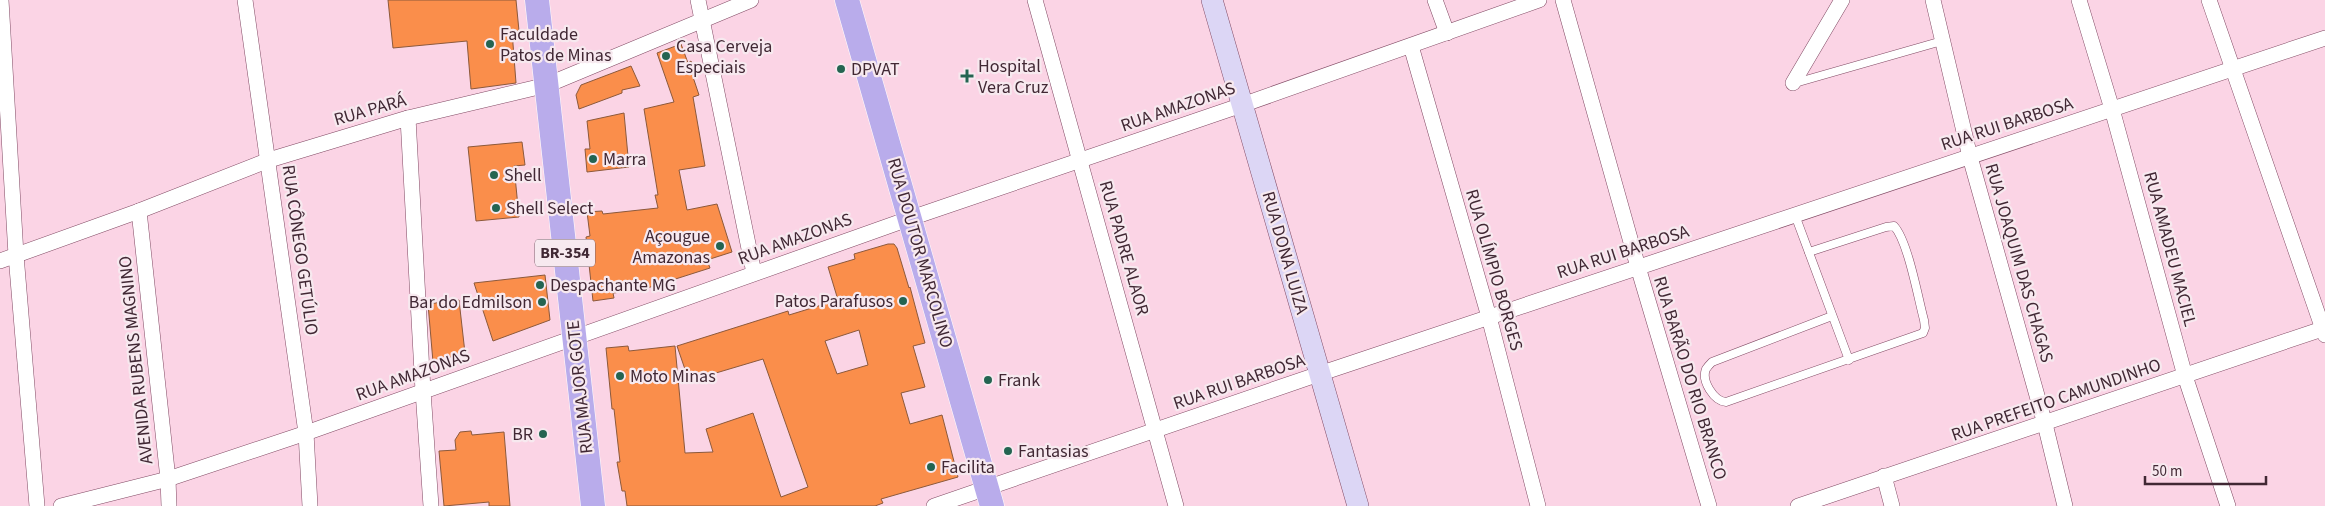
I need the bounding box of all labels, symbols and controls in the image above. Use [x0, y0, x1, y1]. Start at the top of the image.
place label: Faculdade Patos de Minas [500, 22, 611, 68]
place label: Casa Cerveja Especiais [676, 34, 772, 80]
marker: Faculdade Patos de Minas [484, 38, 496, 50]
marker: Casa Cerveja Especiais [660, 50, 672, 62]
place label: Hospital Vera Cruz [978, 54, 1049, 100]
place label: DPVAT [851, 57, 900, 82]
marker: DPVAT [835, 63, 847, 75]
marker: Hospital Vera Cruz [960, 69, 974, 83]
street label: RUA AMAZONAS [1117, 76, 1239, 138]
street label: RUA PARÁ [331, 88, 409, 132]
street label: RUA RUI BARBOSA [1938, 91, 2077, 157]
place label: Marra [603, 147, 646, 172]
marker: Marra [587, 153, 599, 165]
street label: RUA DOUTOR MARCOLINO [881, 155, 959, 351]
street label: RUA JOAQUIM DAS CHAGAS [1979, 161, 2059, 365]
street label: RUA CÔNEGO GETÚLIO [276, 163, 324, 337]
place label: Shell [504, 163, 542, 188]
marker: Shell [488, 169, 500, 181]
street label: RUA AMADEU MACIEL [2137, 169, 2203, 329]
street label: RUA PADRE ALAOR [1093, 178, 1155, 318]
street label: RUA OLÍMPIO BORGES [1459, 186, 1529, 354]
street label: RUA DONA LUIZA [1255, 189, 1315, 318]
place label: Shell Select [506, 196, 593, 221]
marker: Shell Select [490, 202, 502, 214]
street label: RUA AMAZONAS [734, 207, 856, 271]
street label: RUA RUI BARBOSA [1554, 219, 1693, 285]
place label: Açougue Amazonas [633, 224, 710, 270]
road number: BR-354 [535, 240, 595, 266]
marker: Açougue Amazonas [714, 240, 726, 252]
street label: AVENIDA RUBENS MAGNINO [113, 254, 159, 465]
place label: Despachante MG [550, 273, 676, 298]
street label: RUA BARÃO DO RIO BRANCO [1647, 273, 1733, 483]
marker: Despachante MG [534, 279, 546, 291]
place label: Patos Parafusos [775, 289, 893, 314]
place label: Bar do Edmilson [409, 290, 532, 315]
marker: Patos Parafusos [897, 295, 909, 307]
marker: Bar do Edmilson [536, 296, 548, 308]
street label: RUA MAJOR GOTE [561, 319, 599, 455]
street label: RUA AMAZONAS [352, 343, 474, 407]
street label: RUA RUI BARBOSA [1170, 348, 1308, 416]
street label: RUA PREFEITO CAMUNDINHO [1948, 352, 2164, 448]
place label: Moto Minas [630, 364, 716, 389]
place label: Frank [998, 368, 1040, 393]
marker: Moto Minas [614, 370, 626, 382]
marker: Frank [982, 374, 994, 386]
place label: BR [512, 422, 533, 447]
marker: BR [537, 428, 549, 440]
place label: Fantasias [1018, 439, 1089, 464]
marker: Fantasias [1002, 445, 1014, 457]
scale bar [2145, 454, 2266, 486]
place label: Facilita [941, 455, 995, 480]
marker: Facilita [925, 461, 937, 473]
text: 50 m [2152, 461, 2182, 482]

